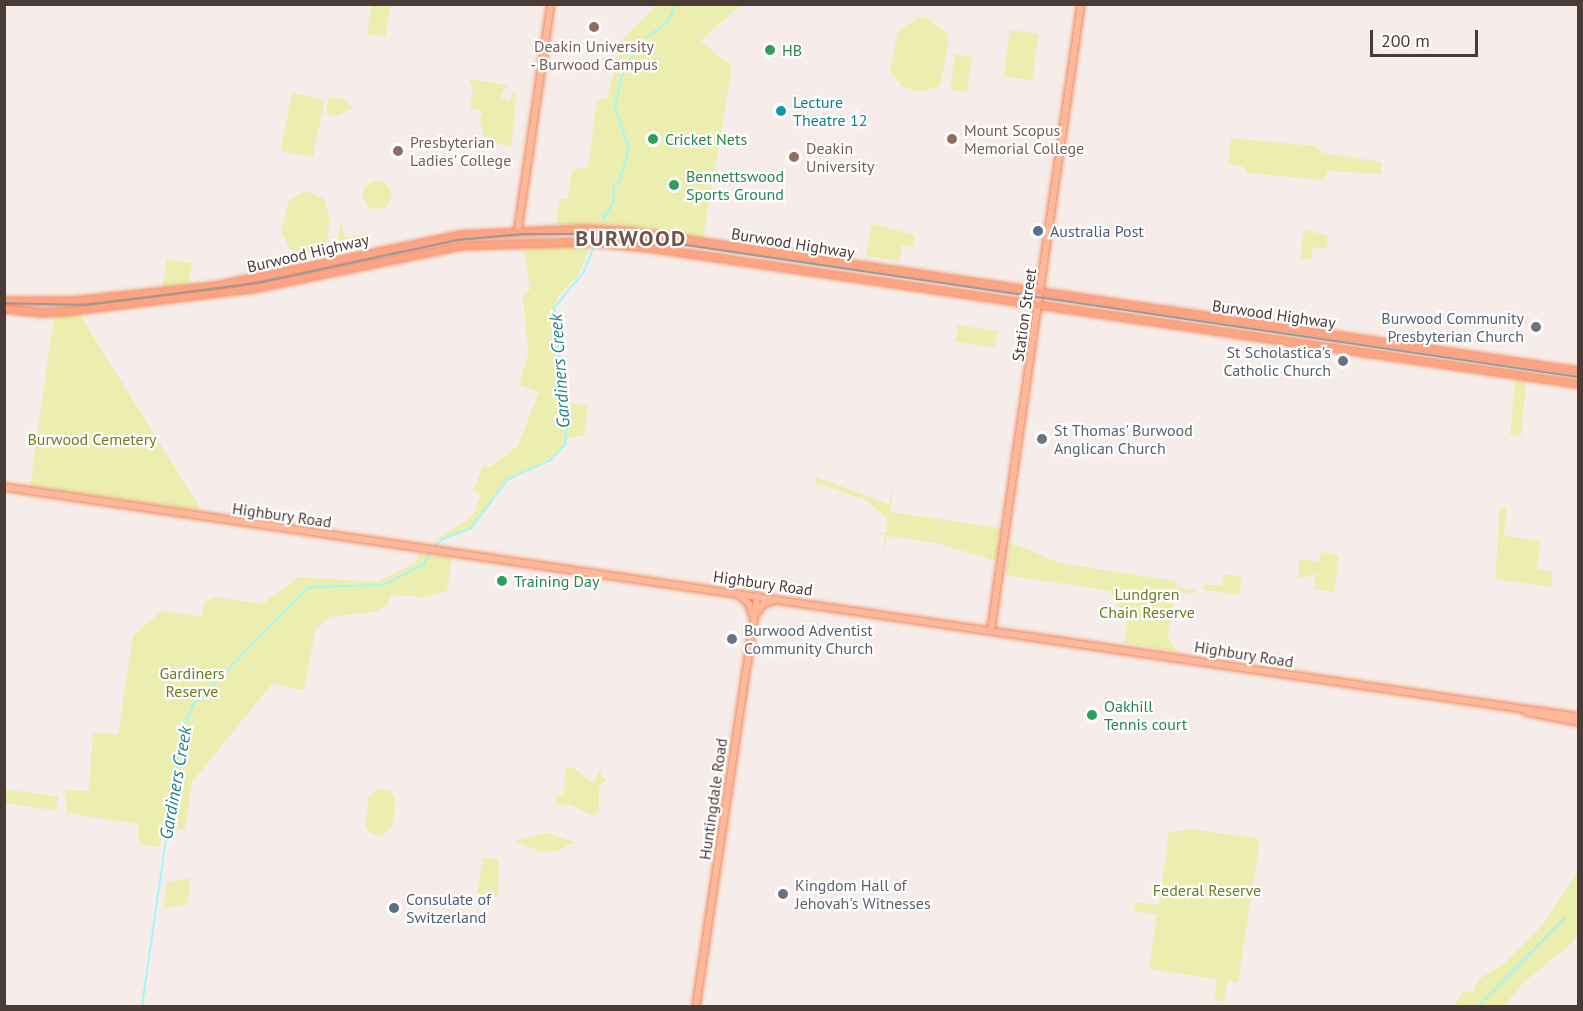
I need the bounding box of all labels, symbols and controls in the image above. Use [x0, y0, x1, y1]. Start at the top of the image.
scale bar [1373, 18, 1481, 56]
marker: Deakin University - Burwood Campus [587, 20, 601, 34]
text: 200 m [1381, 29, 1430, 52]
place label: Deakin University - Burwood Campus [530, 36, 658, 74]
place label: HB [782, 40, 802, 60]
marker: HB [763, 43, 777, 57]
place label: Lecture Theatre 12 [793, 92, 867, 130]
marker: Lecture Theatre 12 [774, 104, 788, 118]
place label: Mount Scopus Memorial College [964, 120, 1084, 158]
place label: Cricket Nets [665, 129, 747, 149]
place label: Presbyterian Ladies' College [410, 132, 513, 170]
marker: Cricket Nets [646, 132, 660, 146]
marker: Mount Scopus Memorial College [945, 132, 959, 146]
place label: Deakin University [806, 138, 874, 176]
marker: Presbyterian Ladies' College [391, 144, 405, 158]
marker: Deakin University [787, 150, 801, 164]
place label: Bennettswood Sports Ground [686, 166, 784, 204]
marker: Bennettswood Sports Ground [667, 178, 681, 192]
place label: Australia Post [1050, 221, 1144, 241]
street label: Burwood Highway [730, 224, 856, 262]
marker: Australia Post [1031, 224, 1045, 238]
district label: BURWOOD [575, 226, 687, 252]
street label: Burwood Highway [245, 230, 371, 276]
street label: Station Street [1008, 267, 1040, 363]
street label: Burwood Highway [1211, 296, 1337, 332]
place label: Burwood Community Presbyterian Church [1381, 308, 1524, 346]
water label: Gardiners Creek [545, 313, 575, 429]
marker: Burwood Community Presbyterian Church [1529, 320, 1543, 334]
place label: St Scholastica's Catholic Church [1223, 342, 1331, 380]
marker: St Scholastica's Catholic Church [1336, 354, 1350, 368]
place label: St Thomas' Burwood Anglican Church [1054, 420, 1195, 458]
park label: Burwood Cemetery [27, 429, 157, 449]
marker: St Thomas' Burwood Anglican Church [1035, 432, 1049, 446]
street label: Highbury Road [231, 498, 333, 532]
street label: Highbury Road [712, 566, 814, 600]
place label: Training Day [514, 571, 599, 591]
marker: Training Day [495, 574, 509, 588]
park label: Lundgren Chain Reserve [1099, 584, 1195, 622]
place label: Burwood Adventist Community Church [744, 620, 874, 658]
marker: Burwood Adventist Community Church [725, 632, 739, 646]
street label: Highbury Road [1193, 637, 1295, 671]
park label: Gardiners Reserve [159, 663, 225, 701]
place label: Oakhill Tennis court [1104, 696, 1187, 734]
marker: Oakhill Tennis court [1085, 708, 1099, 722]
water label: Gardiners Creek [155, 725, 197, 841]
street label: Huntingdale Road [695, 737, 731, 861]
place label: Kingdom Hall of Jehovah's Witnesses [795, 875, 931, 913]
park label: Federal Reserve [1153, 880, 1261, 900]
marker: Kingdom Hall of Jehovah's Witnesses [776, 887, 790, 901]
place label: Consulate of Switzerland [406, 889, 491, 927]
marker: Consulate of Switzerland [387, 901, 401, 915]

